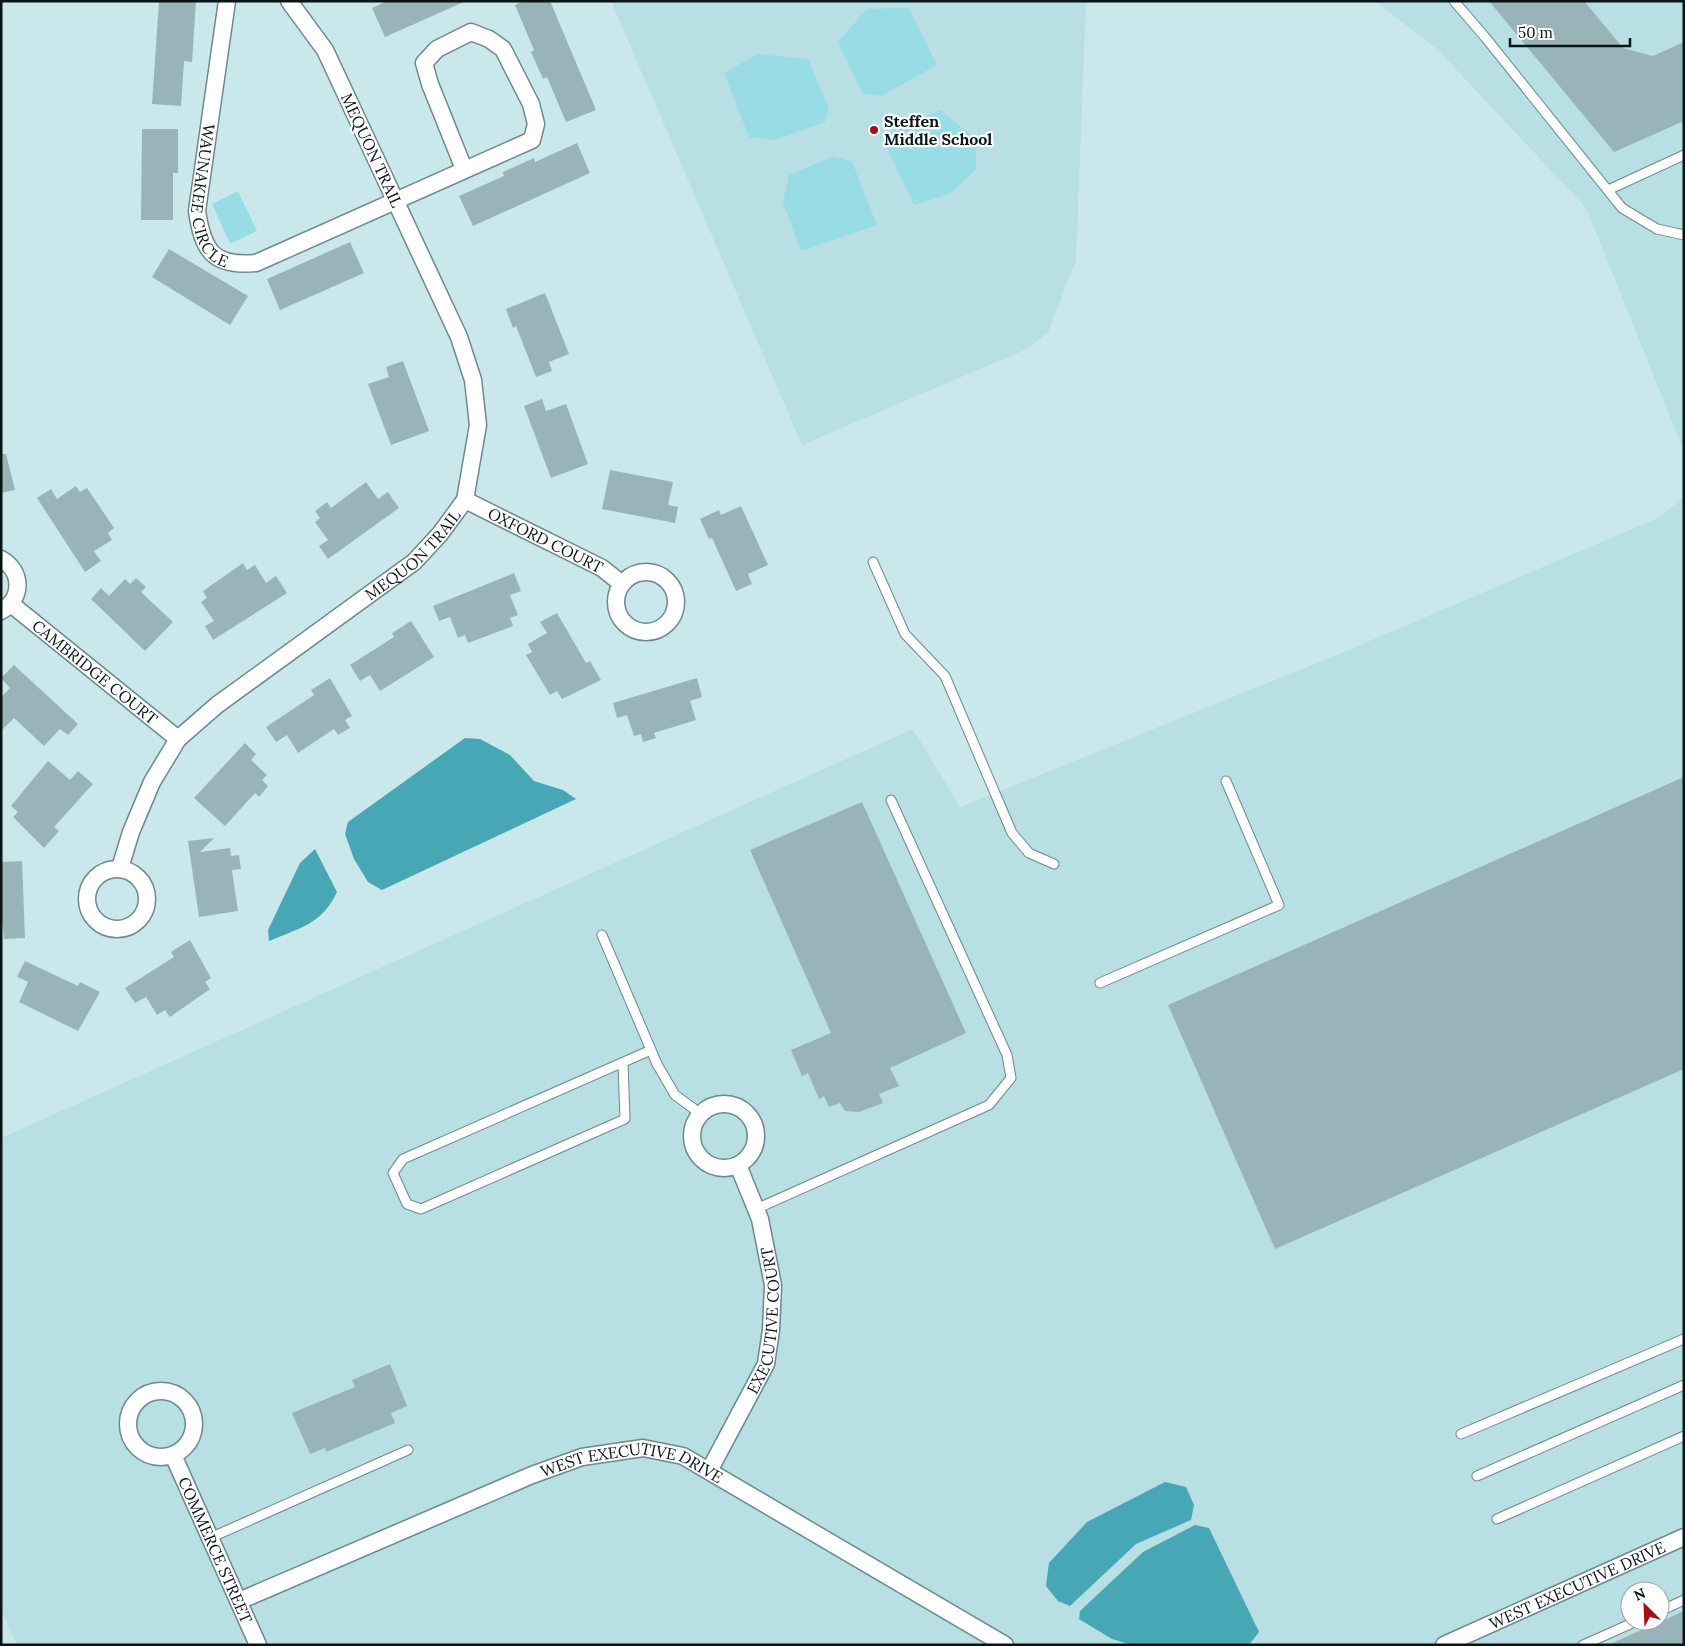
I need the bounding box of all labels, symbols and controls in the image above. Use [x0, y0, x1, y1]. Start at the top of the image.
scale bar [1510, 15, 1630, 47]
text: 50 m [1518, 23, 1553, 42]
street label: MEQUON TRAIL [337, 90, 407, 210]
place label: Steffen Middle School [884, 111, 992, 149]
street label: WAUNAKEE CIRCLE [187, 123, 231, 271]
marker: Steffen Middle School [868, 124, 880, 136]
street label: OXFORD COURT [485, 503, 607, 577]
street label: MEQUON TRAIL [361, 506, 464, 604]
street label: CAMBRIDGE COURT [28, 615, 162, 729]
street label: EXECUTIVE COURT [742, 1245, 783, 1397]
text: WEST EXECUTIVE DRIVE [538, 1438, 727, 1487]
street label: WEST EXECUTIVE DRIVE [535, 1466, 727, 1492]
street label: COMMERCE STREET [174, 1474, 257, 1626]
street label: WEST EXECUTIVE DRIVE [1486, 1537, 1668, 1633]
north arrow [1620, 1581, 1670, 1631]
text: N [1631, 1584, 1648, 1605]

